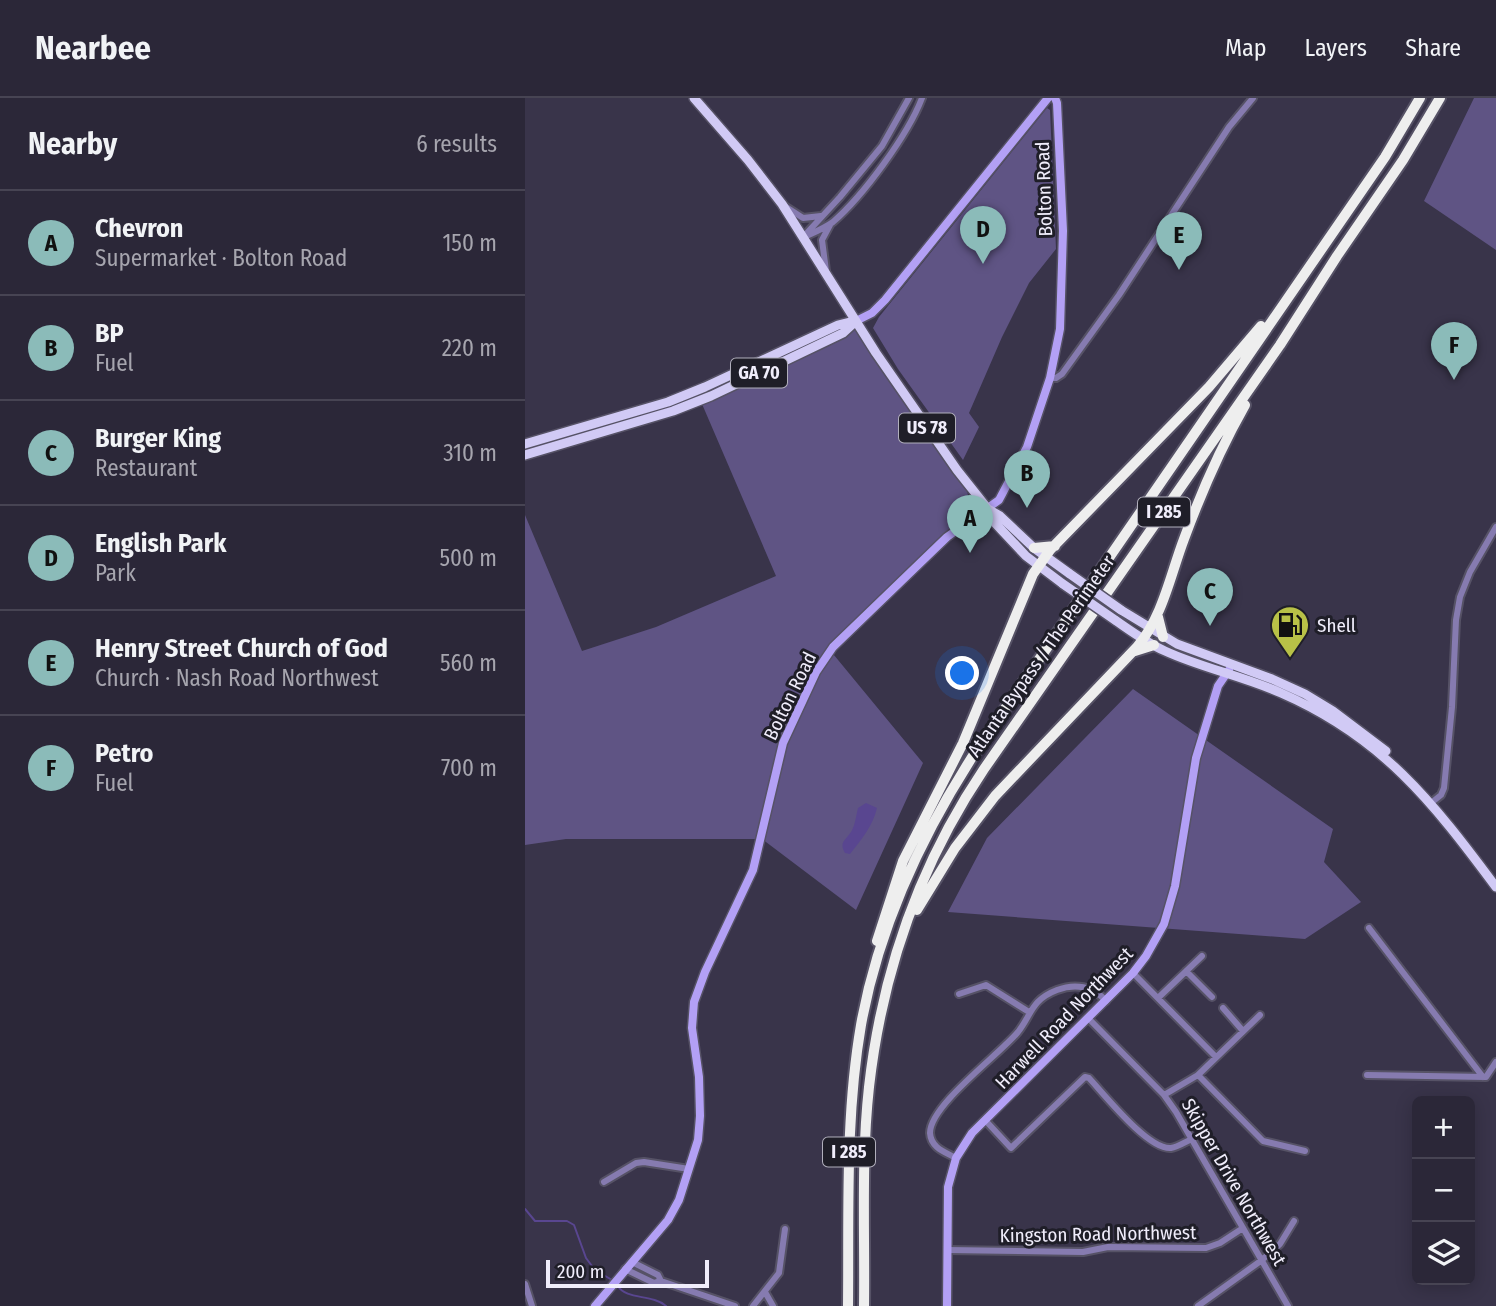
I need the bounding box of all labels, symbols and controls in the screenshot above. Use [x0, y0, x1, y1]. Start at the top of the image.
text: Nearbee [35, 28, 151, 68]
text: Map [1225, 34, 1267, 62]
text: Layers [1305, 34, 1367, 62]
text: Share [1405, 34, 1461, 62]
text: Nearby [28, 126, 117, 162]
text: 6 results [416, 130, 497, 158]
street label: Bolton Road [1031, 141, 1057, 237]
pin: D [960, 206, 1006, 264]
pin: E [1156, 212, 1202, 270]
text: Chevron [95, 213, 183, 244]
text: A [45, 229, 57, 257]
text: 150 m [442, 229, 497, 257]
text: Supermarket · Bolton Road [95, 244, 347, 272]
text: BP [95, 318, 124, 349]
pin: F [1431, 322, 1477, 380]
text: B [45, 334, 57, 362]
text: 220 m [442, 334, 497, 362]
text: Fuel [95, 349, 134, 377]
road number: GA 70 [731, 358, 787, 388]
road number: US 78 [899, 414, 955, 442]
text: Burger King [95, 423, 221, 454]
text: C [45, 439, 57, 467]
text: 310 m [443, 439, 497, 467]
pin: B [1004, 450, 1050, 508]
text: Restaurant [95, 454, 197, 482]
pin: A [947, 495, 993, 553]
road number: I 285 [1138, 498, 1190, 526]
text: English Park [95, 528, 226, 559]
text: D [44, 544, 58, 572]
text: 500 m [439, 544, 497, 572]
street label: Atlanta Bypass / The Perimeter [963, 551, 1120, 761]
text: Park [95, 559, 136, 587]
pin: C [1187, 568, 1233, 626]
fuel station icon: Shell [1269, 604, 1311, 659]
place label: Shell [1317, 614, 1356, 637]
text: Henry Street Church of God [95, 633, 388, 664]
street label: Bolton Road [759, 648, 821, 744]
text: E [46, 649, 56, 677]
text: 560 m [440, 649, 497, 677]
your location [945, 656, 979, 690]
text: Church · Nash Road Northwest [95, 664, 379, 692]
text: Petro [95, 738, 153, 769]
text: F [46, 754, 56, 782]
text: 700 m [441, 754, 497, 782]
text: Fuel [95, 769, 134, 797]
street label: Harwell Road Northwest [990, 942, 1138, 1094]
street label: Skipper Drive Northwest [1177, 1094, 1292, 1270]
map controls [1412, 1096, 1475, 1285]
button: + [1412, 1096, 1475, 1159]
road number: I 285 [823, 1138, 875, 1167]
button: − [1412, 1159, 1475, 1222]
street label: Kingston Road Northwest [1000, 1221, 1197, 1247]
button: layers [1412, 1222, 1475, 1285]
scale bar [546, 1257, 709, 1289]
text: 200 m [557, 1260, 604, 1283]

